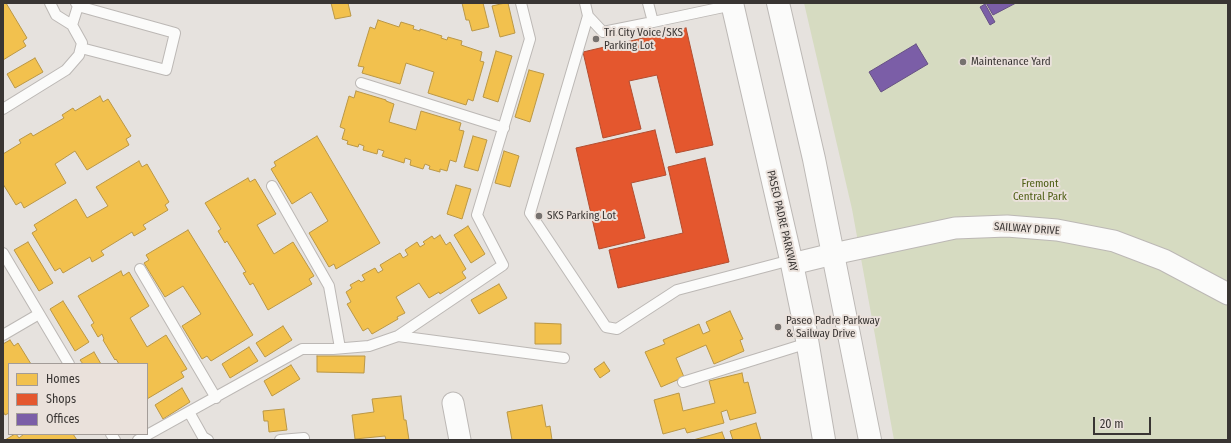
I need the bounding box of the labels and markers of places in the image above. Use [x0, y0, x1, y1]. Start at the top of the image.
place label: Tri City Voice/SKS Parking Lot [604, 26, 683, 52]
marker: Tri City Voice/SKS Parking Lot [591, 34, 601, 44]
place label: Maintenance Yard [971, 55, 1051, 69]
marker: Maintenance Yard [958, 57, 968, 67]
place label: SKS Parking Lot [547, 209, 616, 223]
marker: SKS Parking Lot [534, 211, 544, 221]
place label: Paseo Padre Parkway & Sailway Drive [786, 314, 880, 340]
marker: Paseo Padre Parkway & Sailway Drive [773, 322, 783, 332]

